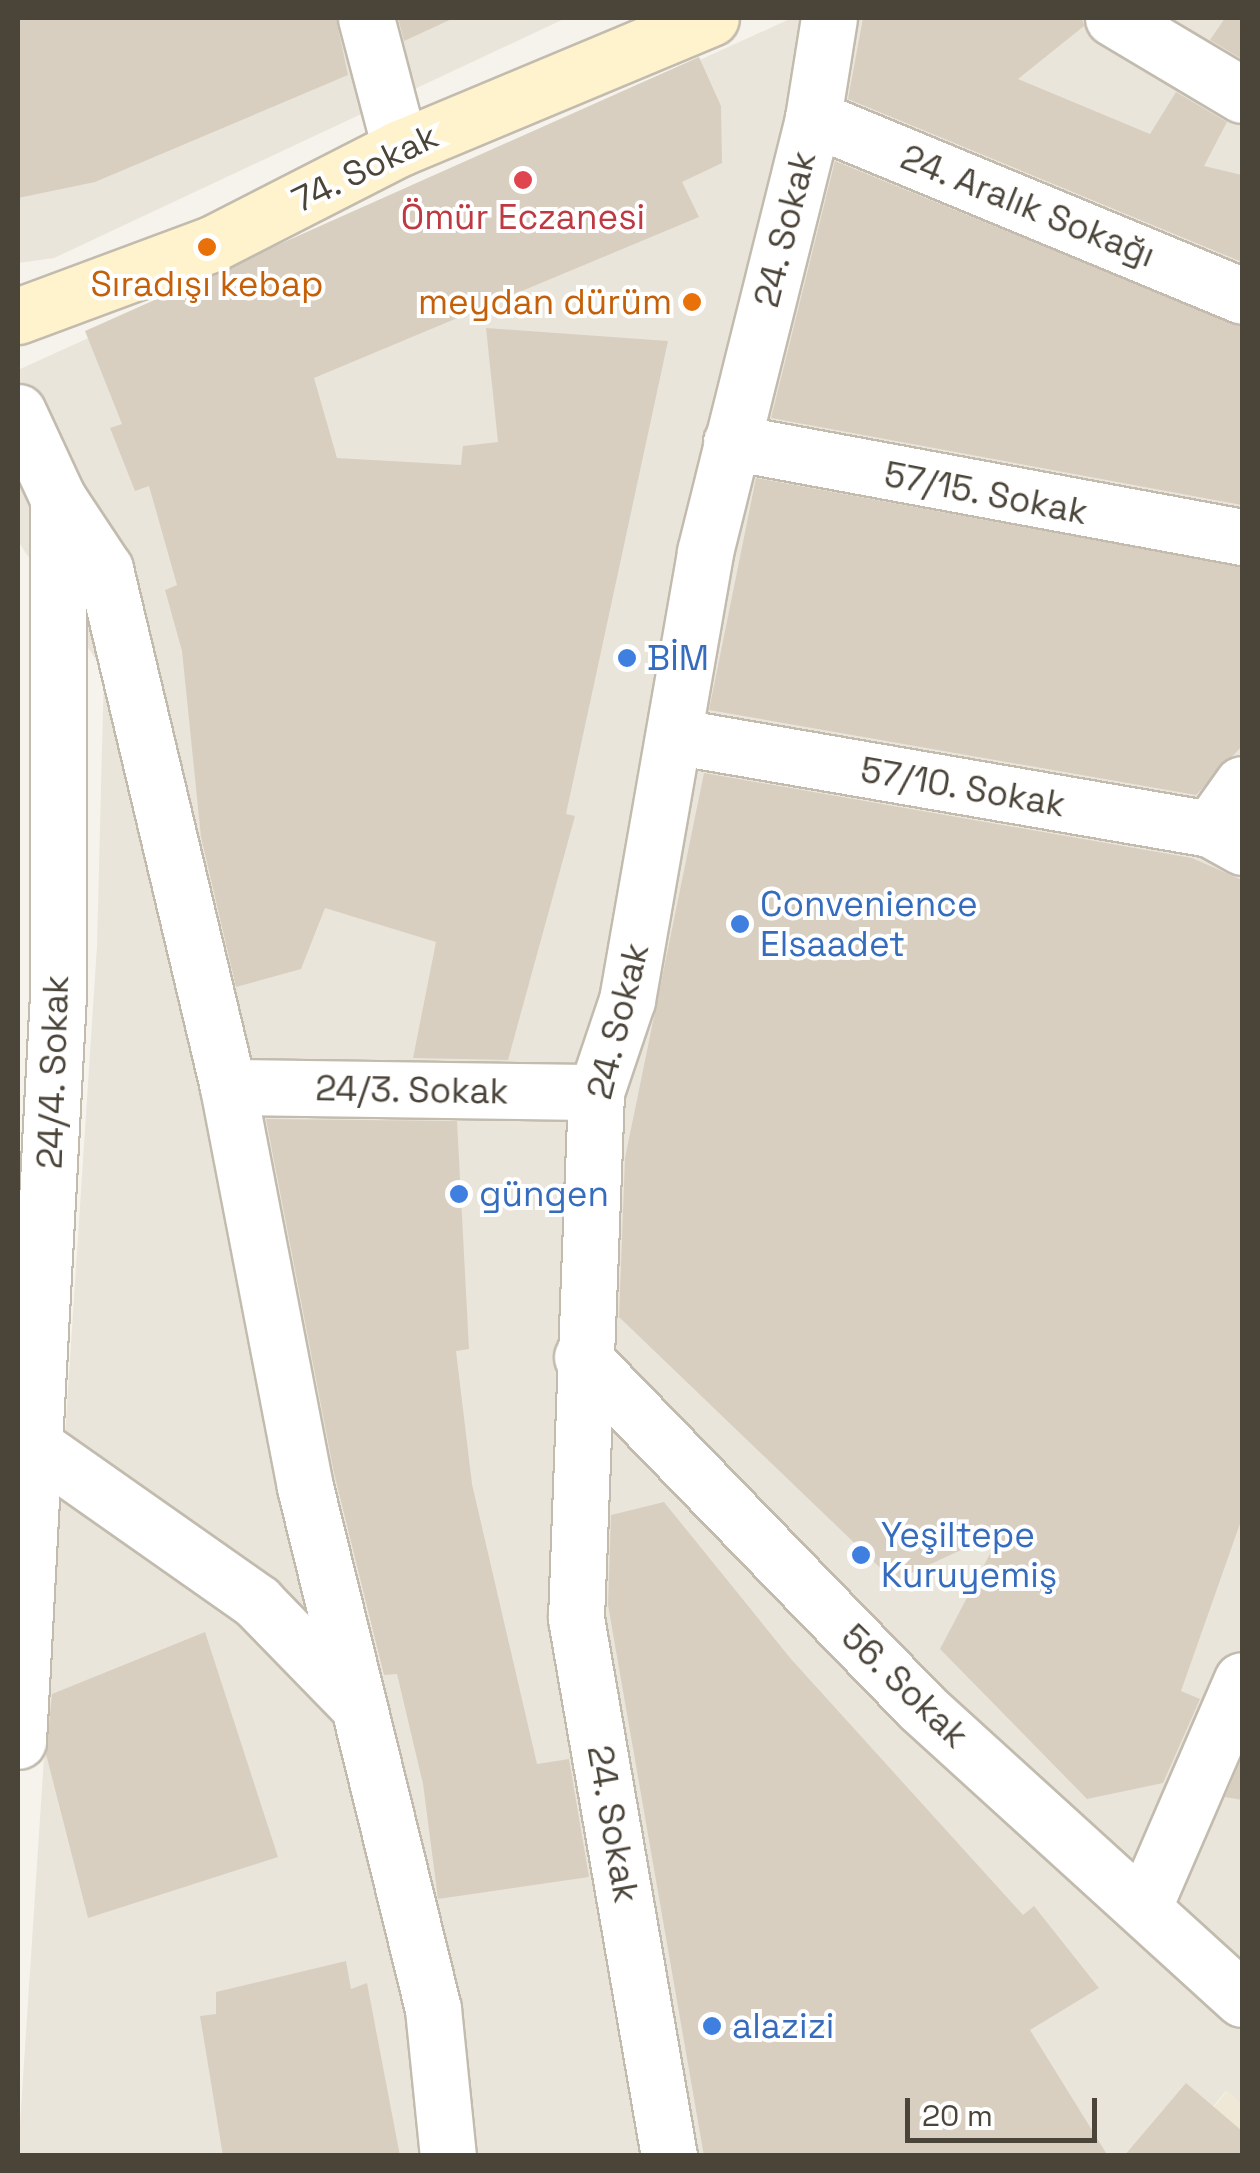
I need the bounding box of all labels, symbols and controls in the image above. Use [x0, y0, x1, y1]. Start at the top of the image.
street label: 74. Sokak [285, 115, 445, 221]
street label: 24. Aralık Sokağı [894, 136, 1162, 276]
street label: 24. Sokak [745, 146, 825, 312]
marker: Ömür Eczanesi [512, 169, 534, 191]
place label: Ömür Eczanesi [401, 196, 645, 238]
marker: Sıradışı kebap [196, 236, 218, 258]
place label: Sıradışı kebap [90, 263, 324, 305]
place label: meydan dürüm [418, 281, 672, 323]
marker: meydan dürüm [681, 291, 703, 313]
street label: 57/15. Sokak [880, 453, 1092, 533]
place label: BİM [647, 637, 709, 679]
marker: BİM [616, 647, 638, 669]
street label: 57/10. Sokak [857, 748, 1069, 826]
place label: Convenience Elsaadet [760, 883, 978, 965]
marker: Convenience Elsaadet [729, 913, 751, 935]
street label: 24. Sokak [578, 938, 658, 1104]
street label: 24/4. Sokak [29, 974, 77, 1170]
street label: 24/3. Sokak [314, 1067, 510, 1113]
place label: güngen [479, 1173, 609, 1215]
marker: güngen [448, 1183, 470, 1205]
place label: Yeşiltepe Kuruyemiş [881, 1514, 1057, 1596]
marker: Yeşiltepe Kuruyemiş [850, 1544, 872, 1566]
street label: 56. Sokak [833, 1615, 977, 1757]
street label: 24. Sokak [578, 1741, 648, 1907]
place label: alazizi [732, 2005, 834, 2047]
marker: alazizi [701, 2015, 723, 2037]
scale bar [910, 2078, 1102, 2140]
text: 20 m [922, 2096, 993, 2135]

